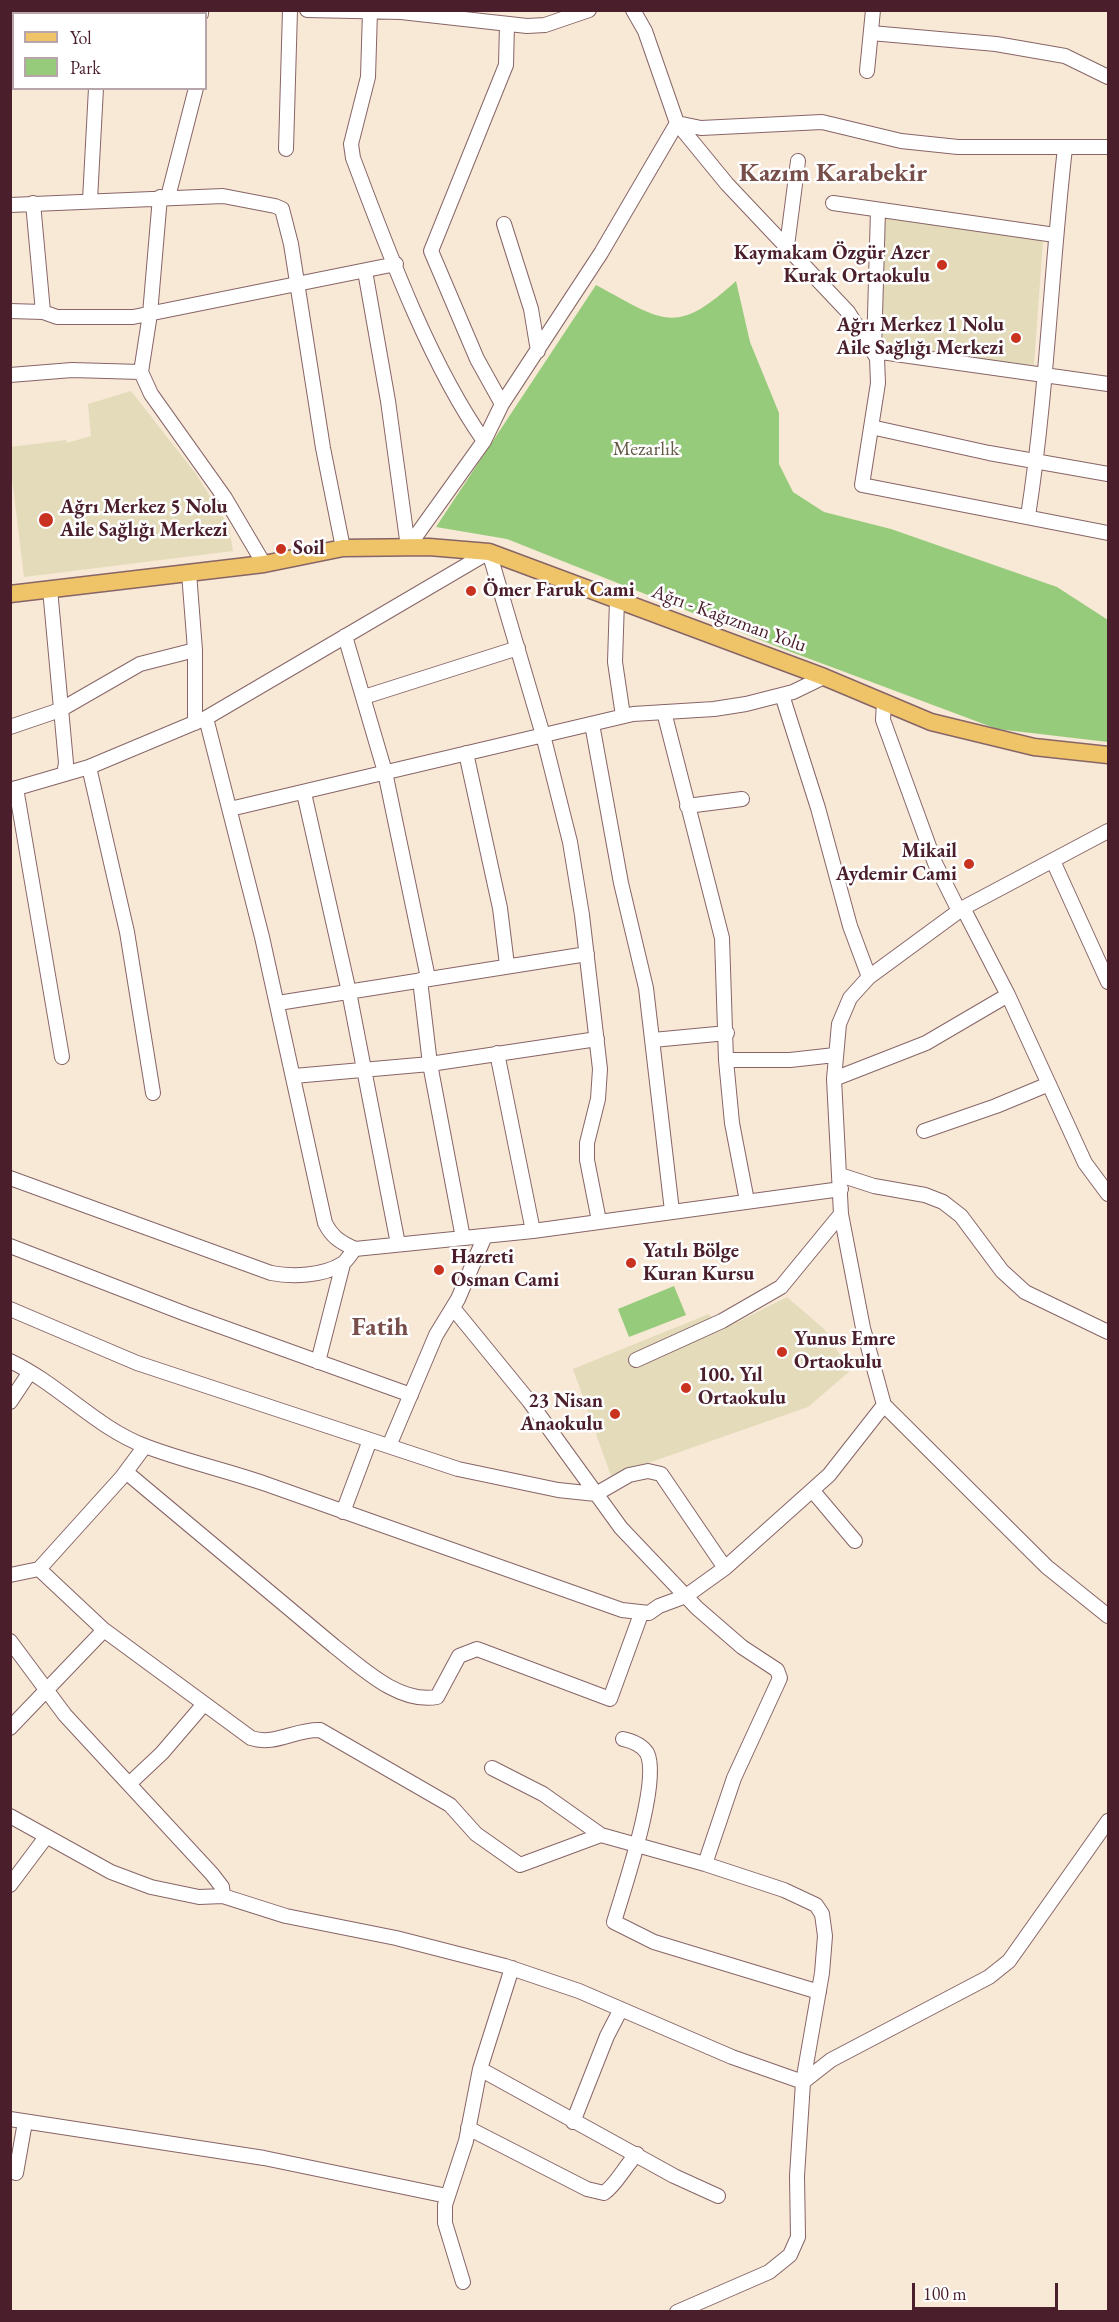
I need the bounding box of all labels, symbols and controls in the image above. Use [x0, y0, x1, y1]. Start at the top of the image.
legend [12, 12, 207, 90]
text: Yol [70, 26, 92, 49]
text: Park [70, 56, 101, 79]
district label: Kazım Karabekir [739, 158, 927, 190]
place label: Kaymakam Özgür Azer Kurak Ortaokulu [734, 242, 930, 289]
marker: Kaymakam Özgür Azer Kurak Ortaokulu [935, 258, 949, 272]
place label: Ağrı Merkez 1 Nolu Aile Sağlığı Merkezi [836, 314, 1004, 361]
marker: Ağrı Merkez 1 Nolu Aile Sağlığı Merkezi [1009, 331, 1023, 345]
park label: Mezarlık [613, 438, 679, 462]
place label: Ağrı Merkez 5 Nolu Aile Sağlığı Merkezi [60, 496, 228, 543]
marker: Ağrı Merkez 5 Nolu Aile Sağlığı Merkezi [37, 511, 55, 529]
place label: Soil [293, 537, 325, 561]
marker: Soil [274, 542, 288, 556]
place label: Ömer Faruk Cami [483, 579, 635, 603]
street label: Ağrı - Kağızman Yolu [648, 580, 810, 658]
marker: Ömer Faruk Cami [464, 584, 478, 598]
place label: Mikail Aydemir Cami [836, 840, 957, 887]
marker: Mikail Aydemir Cami [962, 857, 976, 871]
place label: Yatılı Bölge Kuran Kursu [643, 1240, 754, 1287]
place label: Hazreti Osman Cami [451, 1246, 559, 1293]
marker: Yatılı Bölge Kuran Kursu [624, 1256, 638, 1270]
marker: Hazreti Osman Cami [432, 1263, 446, 1277]
district label: Fatih [352, 1312, 408, 1344]
place label: Yunus Emre Ortaokulu [794, 1328, 895, 1375]
marker: Yunus Emre Ortaokulu [775, 1345, 789, 1359]
place label: 100. Yıl Ortaokulu [698, 1364, 786, 1411]
marker: 100. Yıl Ortaokulu [679, 1381, 693, 1395]
place label: 23 Nisan Anaokulu [520, 1390, 603, 1437]
marker: 23 Nisan Anaokulu [608, 1407, 622, 1421]
scale bar [915, 2271, 1060, 2309]
text: 100 m [923, 2282, 967, 2305]

